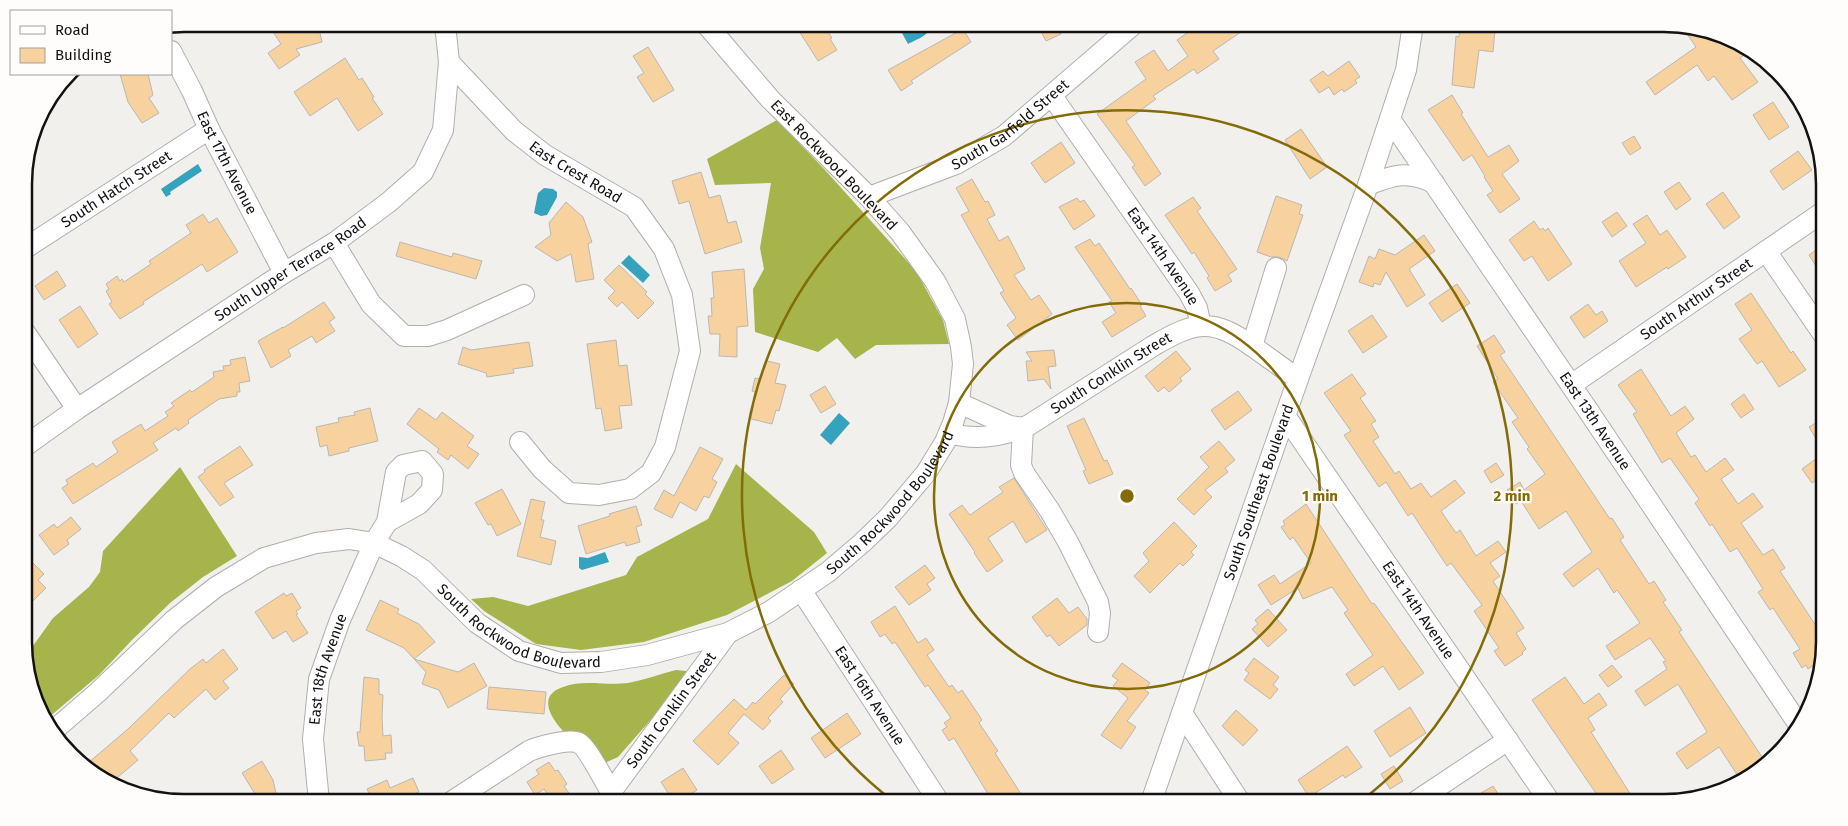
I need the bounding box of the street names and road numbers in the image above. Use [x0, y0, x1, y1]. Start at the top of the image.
street label: South Garfield Street [949, 75, 1073, 174]
street label: East Rockwood Boulevard [767, 96, 901, 234]
street label: East 17th Avenue [193, 108, 261, 217]
street label: East Crest Road [526, 137, 625, 207]
street label: South Hatch Street [58, 146, 175, 232]
street label: East 14th Avenue [1123, 204, 1203, 308]
street label: South Upper Terrace Road [211, 213, 370, 325]
street label: South Arthur Street [1637, 254, 1756, 344]
street label: South Conklin Street [1047, 328, 1175, 418]
street label: East 13th Avenue [1556, 368, 1634, 473]
street label: South Southeast Boulevard [1220, 402, 1298, 582]
street label: South Rockwood Boulevard [823, 428, 958, 578]
street label: East 14th Avenue [1378, 558, 1458, 662]
street label: South Rockwood Boulevard [433, 580, 601, 672]
street label: East 18th Avenue [305, 611, 351, 726]
street label: East 16th Avenue [831, 643, 909, 749]
street label: South Conklin Street [623, 648, 720, 772]

